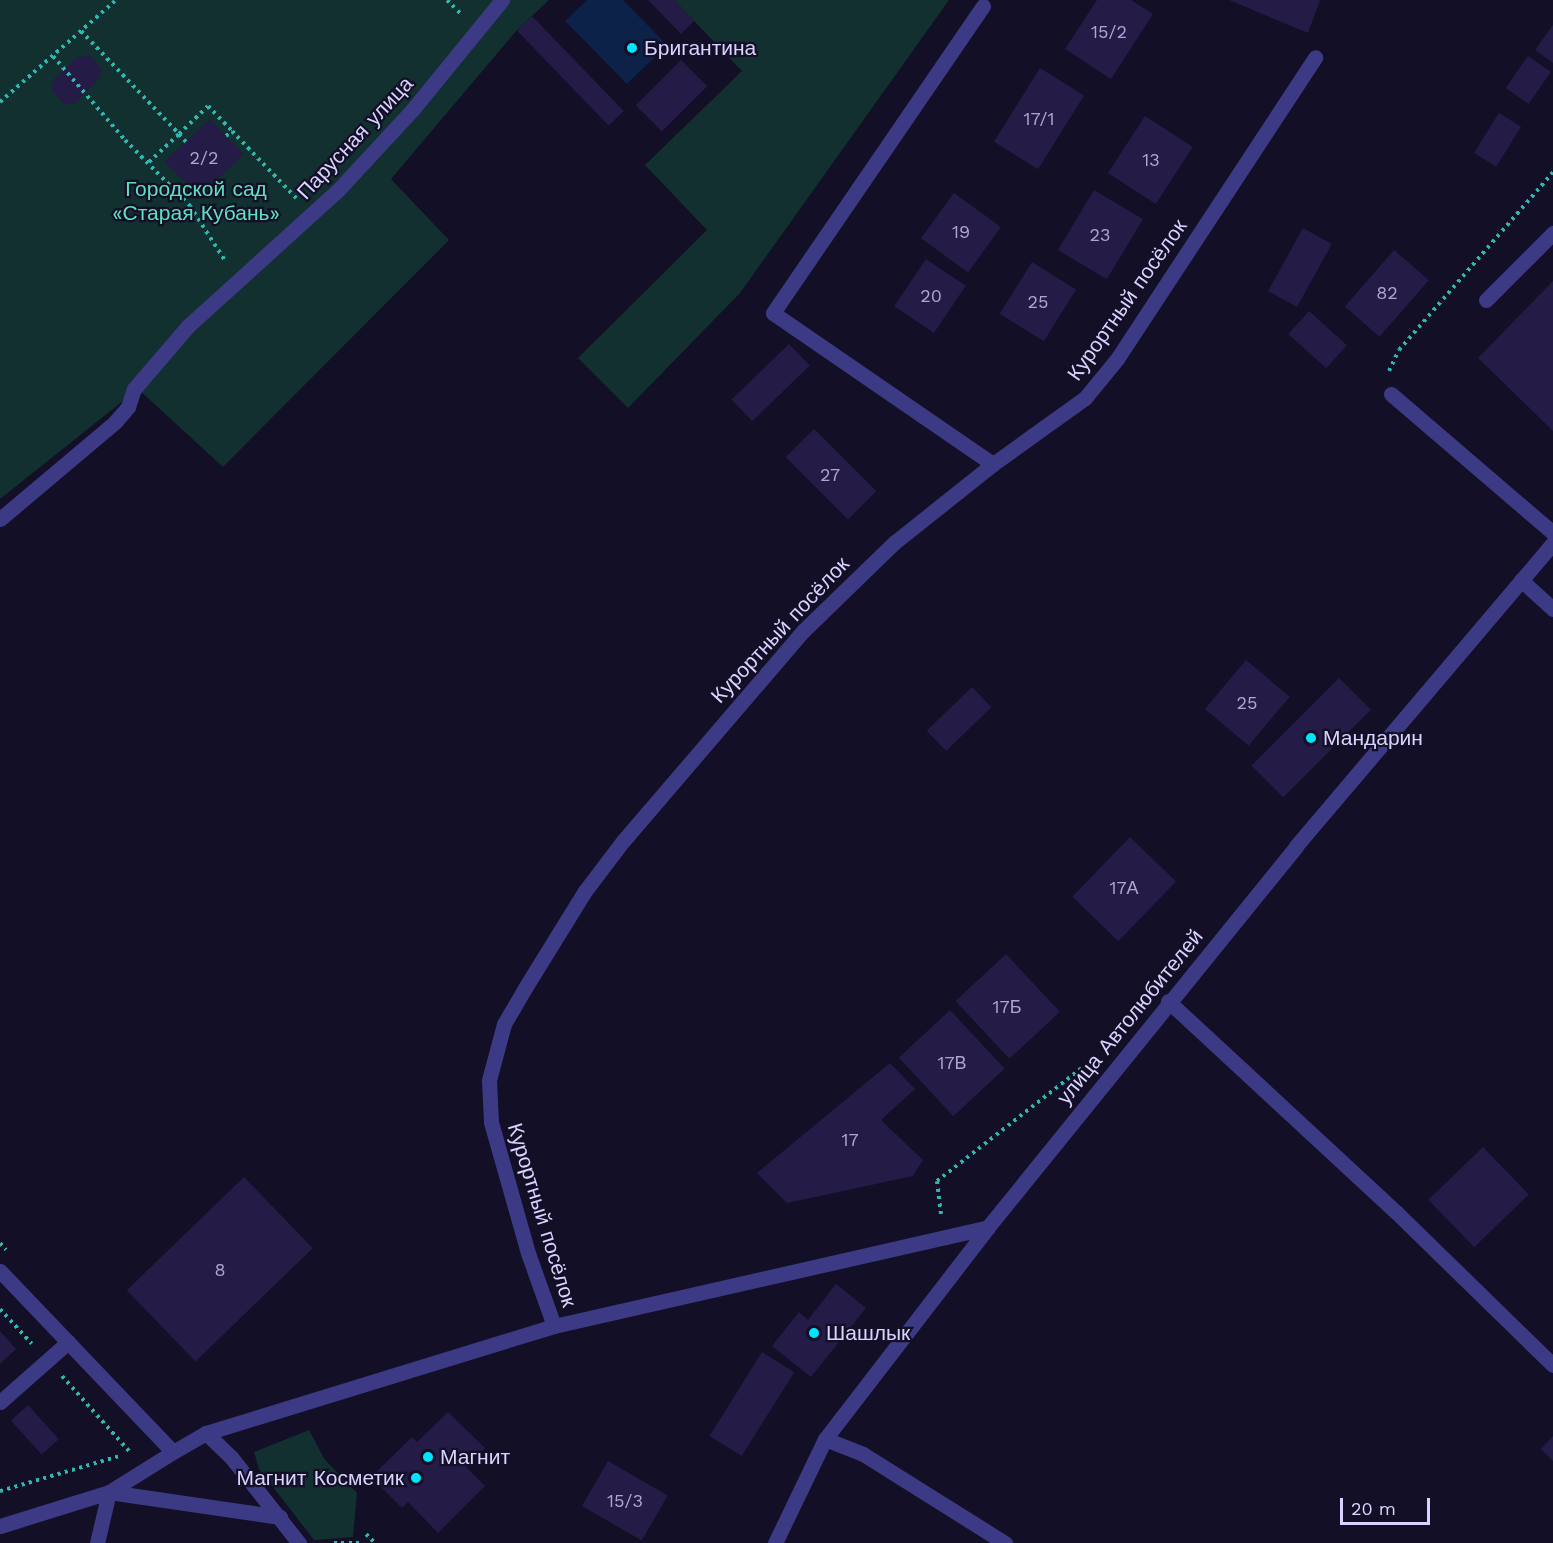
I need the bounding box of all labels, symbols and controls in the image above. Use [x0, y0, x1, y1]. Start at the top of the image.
house number: 15/2 [1091, 21, 1127, 43]
place label: Бригантина [644, 35, 756, 61]
marker: Бригантина [625, 41, 639, 55]
street label: Парусная улица [292, 71, 418, 205]
house number: 17/1 [1024, 108, 1054, 130]
house number: 2/2 [190, 147, 218, 169]
house number: 13 [1142, 149, 1160, 171]
park label: Городской сад «Старая Кубань» [112, 176, 280, 226]
street label: Курортный посёлок [1062, 215, 1192, 385]
house number: 19 [952, 221, 970, 243]
house number: 23 [1090, 224, 1110, 246]
house number: 82 [1376, 282, 1398, 304]
house number: 20 [920, 285, 942, 307]
house number: 25 [1028, 291, 1048, 313]
house number: 27 [820, 464, 840, 486]
street label: Курортный посёлок [706, 552, 854, 708]
house number: 25 [1237, 692, 1257, 714]
place label: Мандарин [1323, 725, 1423, 751]
marker: Мандарин [1304, 731, 1318, 745]
house number: 17А [1109, 877, 1139, 899]
street label: улица Автолюбителей [1052, 924, 1208, 1110]
house number: 17Б [993, 996, 1021, 1018]
house number: 17В [937, 1052, 967, 1074]
street label: Курортный посёлок [502, 1120, 582, 1310]
house number: 17 [841, 1129, 859, 1151]
house number: 8 [214, 1259, 226, 1281]
place label: Шашлык [826, 1320, 910, 1346]
marker: Шашлык [807, 1326, 821, 1340]
place label: Магнит [440, 1444, 510, 1470]
marker: Магнит [421, 1450, 435, 1464]
place label: Магнит Косметик [236, 1465, 404, 1491]
marker: Магнит Косметик [409, 1471, 423, 1485]
scale bar [1343, 1486, 1433, 1524]
house number: 15/3 [607, 1490, 643, 1512]
text: 20 m [1351, 1498, 1396, 1519]

